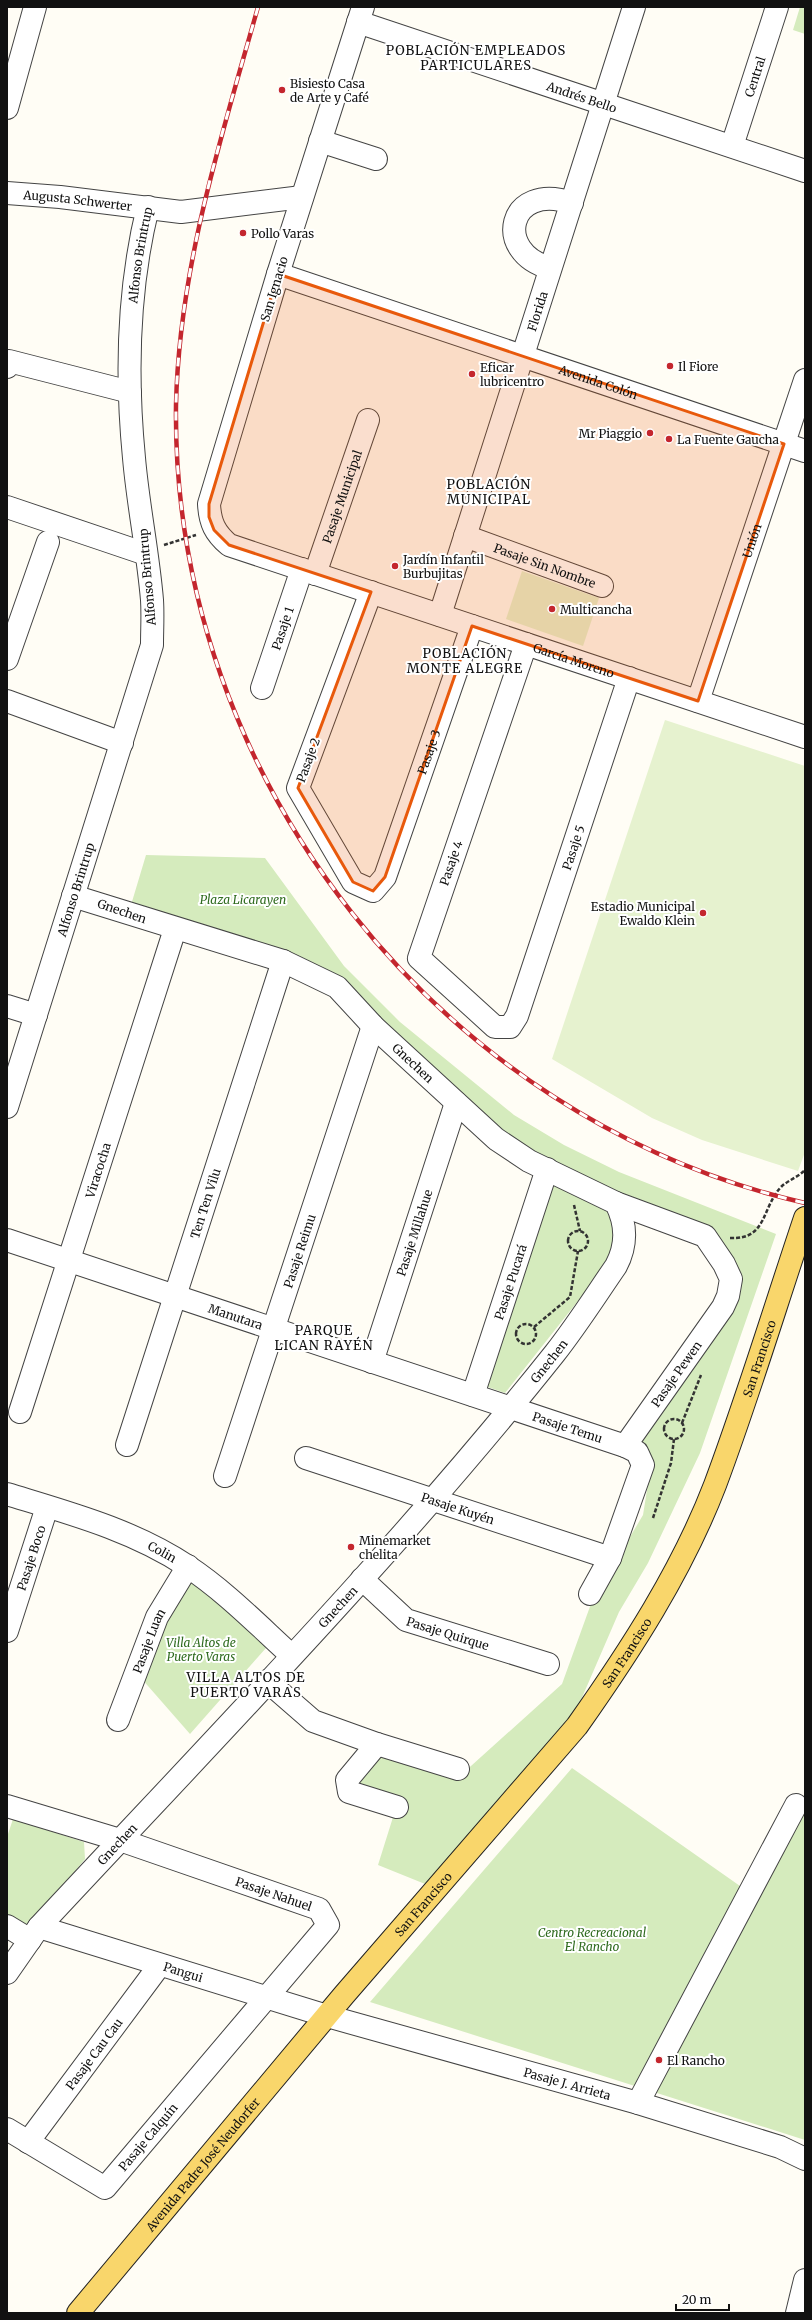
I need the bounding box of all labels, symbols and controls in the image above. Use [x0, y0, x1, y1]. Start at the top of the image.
district label: POBLACIÓN EMPLEADOS PARTICULARES [386, 41, 566, 74]
street label: Central [741, 54, 768, 99]
place label: Bisiesto Casa de Arte y Café [290, 76, 369, 105]
street label: Andrés Bello [544, 78, 619, 115]
marker: Bisiesto Casa de Arte y Café [277, 85, 287, 95]
street label: Augusta Schwerter [22, 187, 133, 213]
street label: Alfonso Brintrup [125, 205, 155, 305]
place label: Pollo Varas [251, 226, 314, 241]
marker: Pollo Varas [238, 228, 248, 238]
street label: San Ignacio [257, 255, 291, 323]
street label: Florida [524, 289, 551, 333]
place label: Il Fiore [678, 359, 718, 374]
place label: Eficar lubricentro [480, 360, 544, 389]
street label: Avenida Colón [556, 361, 640, 402]
marker: Il Fiore [665, 361, 675, 371]
marker: Eficar lubricentro [467, 369, 477, 379]
place label: Mr Piaggio [578, 426, 642, 441]
marker: Mr Piaggio [645, 428, 655, 438]
place label: La Fuente Gaucha [677, 432, 780, 447]
marker: La Fuente Gaucha [664, 434, 674, 444]
street label: Pasaje Municipal [319, 448, 365, 545]
district label: POBLACIÓN MUNICIPAL [447, 475, 531, 508]
street label: Unión [739, 521, 764, 560]
street label: Alfonso Brintrup [135, 528, 159, 627]
street label: Pasaje Sin Nombre [492, 540, 598, 591]
place label: Jardín Infantil Burbujitas [402, 552, 484, 581]
marker: Jardín Infantil Burbujitas [390, 561, 400, 571]
place label: Multicancha [560, 602, 632, 617]
street label: Pasaje 1 [268, 604, 296, 652]
marker: Multicancha [547, 604, 557, 614]
street label: García Moreno [531, 639, 616, 680]
district label: POBLACIÓN MONTE ALEGRE [407, 644, 523, 677]
street label: Pasaje 3 [414, 727, 443, 776]
street label: Pasaje 2 [293, 736, 323, 784]
street label: Pasaje 5 [558, 823, 587, 872]
street label: Pasaje 4 [436, 838, 466, 887]
street label: Alfonso Brintrup [53, 841, 97, 939]
park label: Plaza Licarayen [200, 892, 286, 907]
street label: Gnechen [95, 896, 149, 926]
place label: Estadio Municipal Ewaldo Klein [591, 899, 695, 928]
marker: Estadio Municipal Ewaldo Klein [698, 908, 708, 918]
street label: Gnechen [389, 1040, 437, 1086]
street label: Viracocha [81, 1140, 114, 1201]
street label: Ten Ten Vilu [187, 1166, 223, 1240]
street label: Pasaje Millahue [393, 1187, 435, 1278]
street label: Pasaje Reimu [280, 1212, 318, 1290]
street label: Pasaje Pucará [491, 1242, 530, 1322]
street label: Manutara [207, 1300, 265, 1332]
street label: San Francisco [739, 1318, 779, 1399]
district label: PARQUE LICAN RAYÉN [274, 1322, 374, 1354]
street label: Gnechen [527, 1336, 570, 1385]
street label: Pasaje Pewen [647, 1338, 704, 1410]
street label: Pasaje Temu [531, 1408, 605, 1446]
street label: Pasaje Kuyén [420, 1489, 496, 1527]
street label: Pasaje Boco [13, 1523, 48, 1592]
place label: Minemarket chelita [359, 1533, 431, 1562]
street label: Colin [146, 1538, 179, 1565]
marker: Minemarket chelita [346, 1542, 356, 1552]
street label: Gnechen [315, 1583, 360, 1631]
street label: Pasaje Luan [129, 1605, 168, 1675]
street label: Pasaje Quirque [405, 1613, 491, 1653]
street label: San Francisco [598, 1615, 654, 1690]
park label: Villa Altos de Puerto Varas [166, 1635, 236, 1664]
district label: VILLA ALTOS DE PUERTO VARAS [185, 1669, 306, 1701]
street label: Gnechen [94, 1820, 140, 1868]
street label: San Francisco [391, 1869, 455, 1939]
street label: Pasaje Nahuel [234, 1873, 314, 1914]
park label: Centro Recreacional El Rancho [538, 1925, 647, 1954]
street label: Pangui [162, 1958, 205, 1985]
street label: Pasaje Cau Cau [62, 2015, 126, 2093]
place label: El Rancho [667, 2053, 725, 2068]
marker: El Rancho [654, 2055, 664, 2065]
street label: Pasaje J. Arrieta [522, 2064, 613, 2103]
street label: Avenida Padre José Neudorfer [142, 2094, 263, 2235]
street label: Pasaje Calquín [115, 2100, 181, 2174]
scale bar [676, 2286, 729, 2312]
text: 20 m [682, 2292, 711, 2307]

